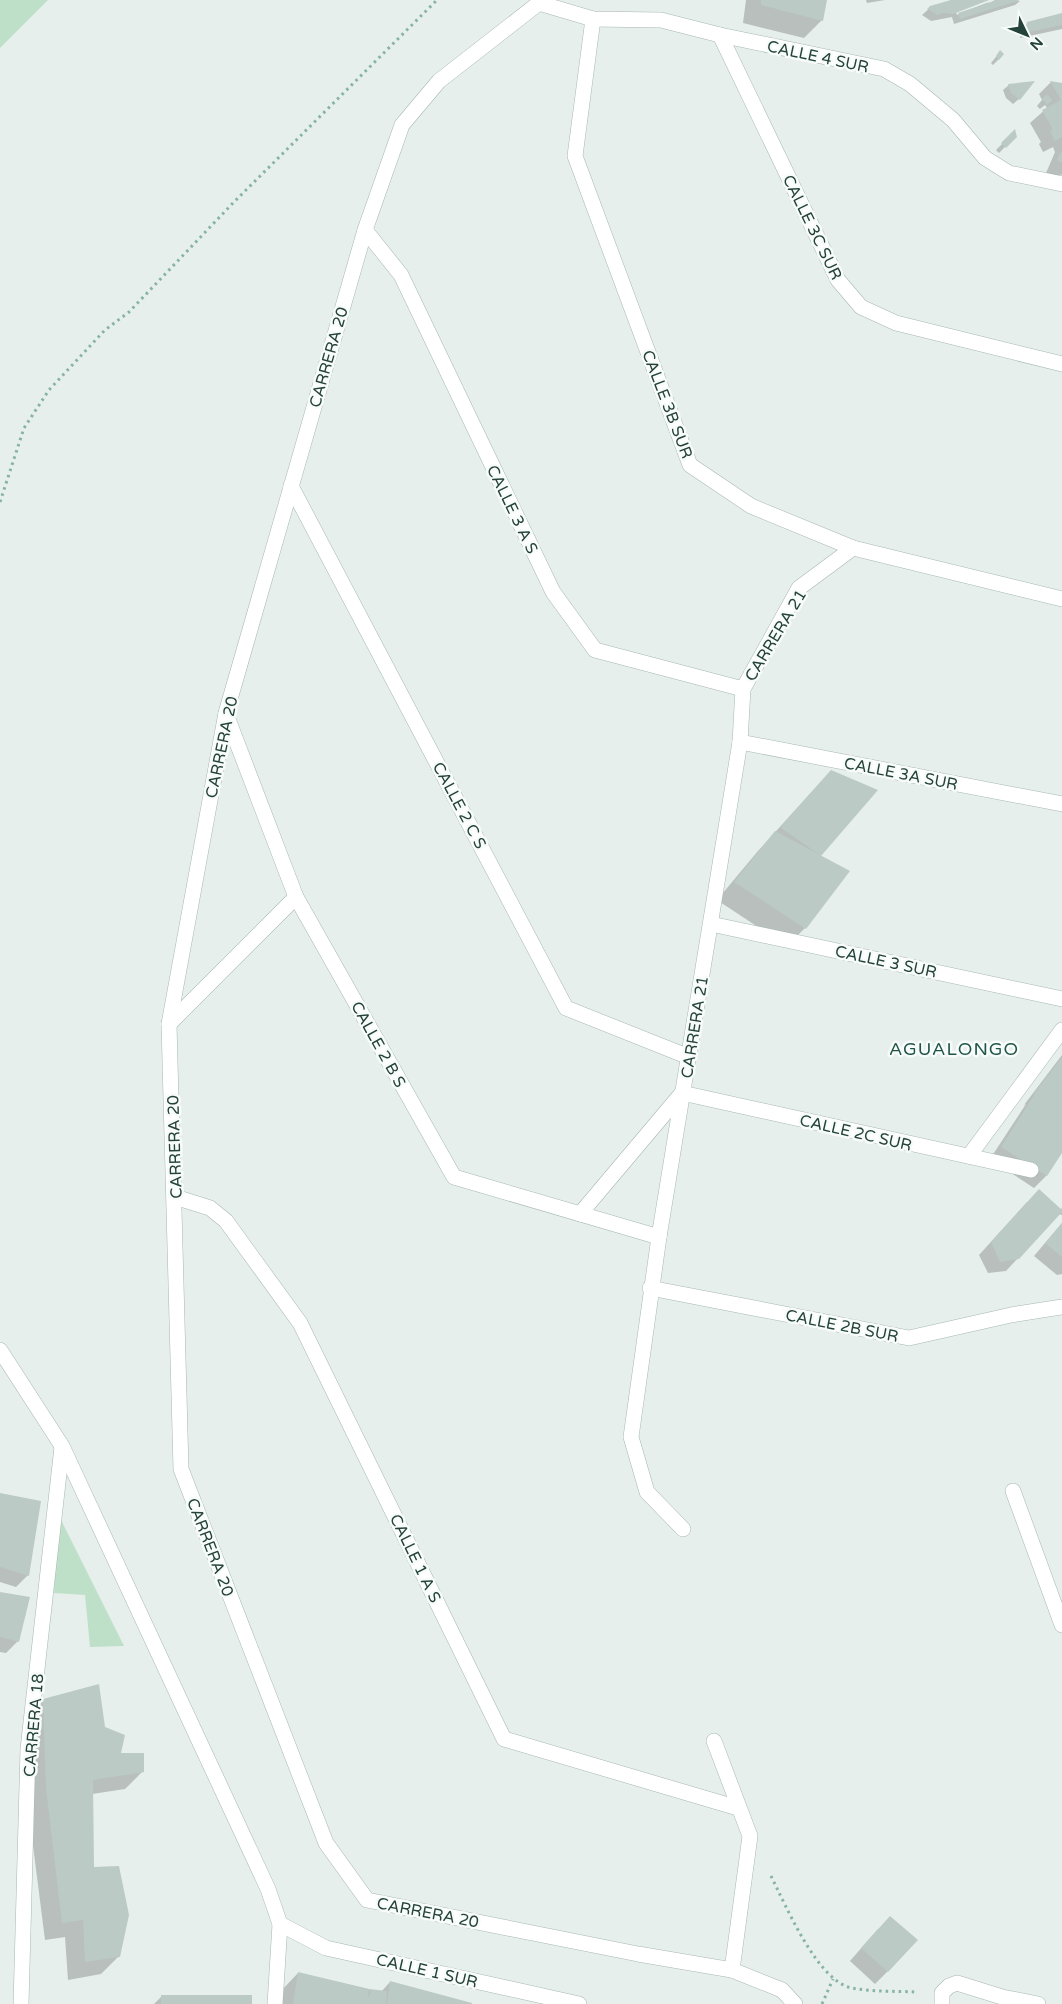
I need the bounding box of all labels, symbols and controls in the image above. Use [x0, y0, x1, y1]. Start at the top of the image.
north arrow [1002, 10, 1052, 60]
text: N [1026, 34, 1046, 53]
street label: CALLE 4 SUR [765, 36, 870, 78]
street label: CALLE 3C SUR [778, 172, 846, 283]
street label: CARRERA 20 [305, 305, 353, 410]
street label: CALLE 3B SUR [637, 347, 697, 461]
street label: CALLE 3 A S [482, 462, 542, 557]
street label: CARRERA 21 [741, 586, 811, 685]
street label: CARRERA 20 [201, 694, 243, 800]
street label: CALLE 3A SUR [842, 753, 959, 795]
street label: CALLE 2 C S [428, 759, 490, 852]
street label: CALLE 3 SUR [833, 941, 938, 983]
street label: CARRERA 21 [677, 974, 713, 1080]
street label: CALLE 2 B S [346, 998, 410, 1091]
district label: AGUALONGO [889, 1038, 1019, 1060]
street label: CARRERA 20 [163, 1095, 187, 1199]
street label: CALLE 2C SUR [798, 1110, 914, 1156]
street label: CALLE 2B SUR [784, 1305, 900, 1347]
street label: CARRERA 20 [182, 1495, 238, 1599]
street label: CALLE 1 A S [385, 1511, 445, 1606]
street label: CARRERA 18 [20, 1673, 48, 1778]
street label: CARRERA 20 [375, 1893, 481, 1933]
street label: CALLE 1 SUR [374, 1950, 479, 1992]

